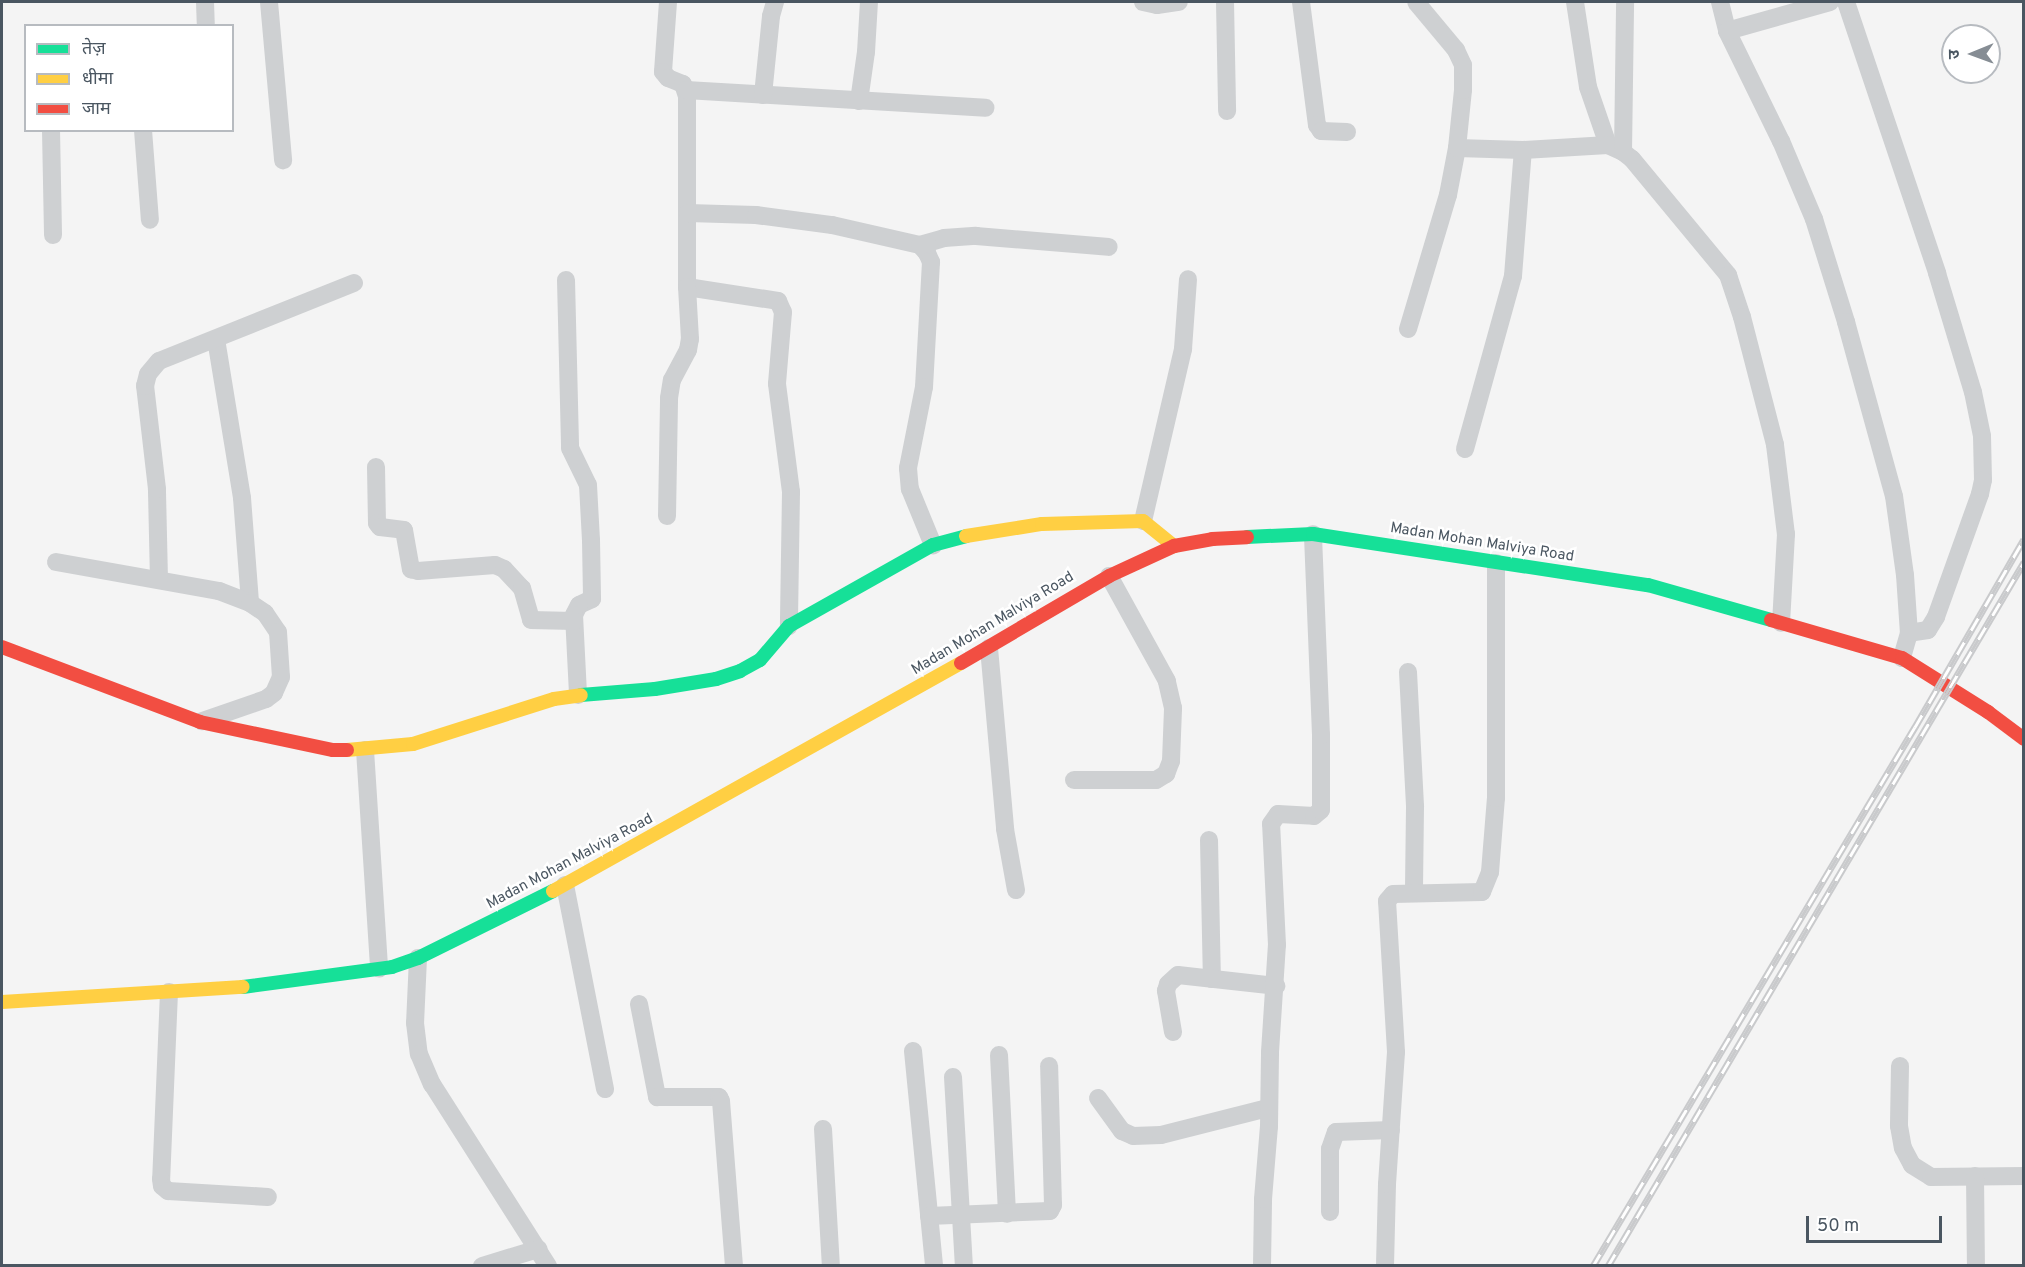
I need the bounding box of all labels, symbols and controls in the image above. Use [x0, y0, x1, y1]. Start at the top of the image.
legend [24, 24, 234, 132]
north arrow [1941, 24, 2001, 84]
text: तेज़ [82, 38, 106, 61]
text: उ [1945, 49, 1965, 59]
text: धीमा [82, 68, 113, 91]
text: जाम [82, 98, 111, 121]
street label: Madan Mohan Malviya Road [1389, 520, 1575, 566]
street label: Madan Mohan Malviya Road [909, 568, 1077, 680]
street label: Madan Mohan Malviya Road [484, 810, 656, 914]
scale bar [1809, 1204, 1946, 1242]
text: 50 m [1817, 1215, 1859, 1238]

